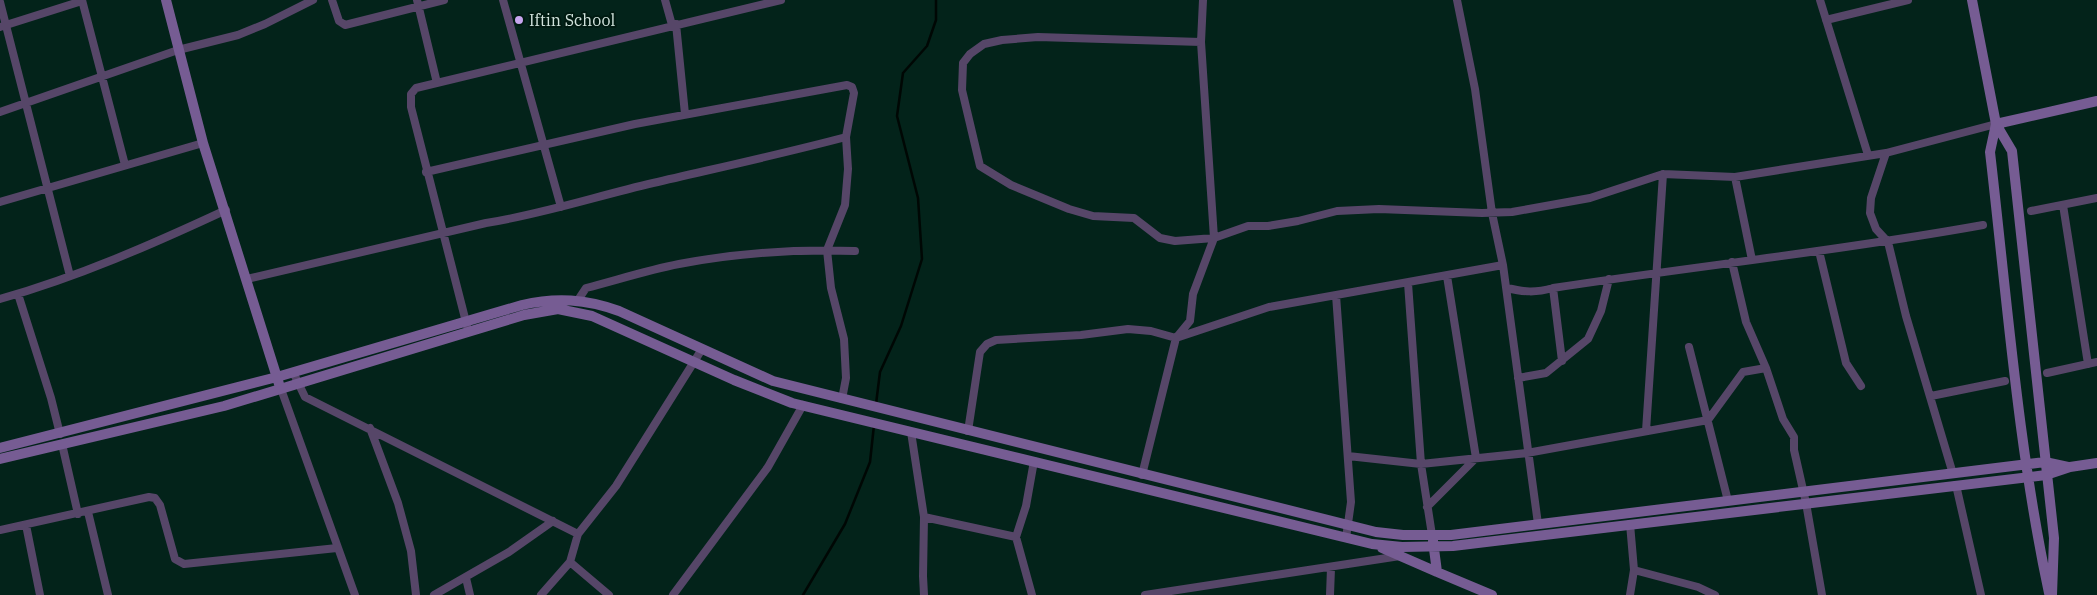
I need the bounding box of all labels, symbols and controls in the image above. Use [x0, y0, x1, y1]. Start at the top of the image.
place label: Iftin School [529, 10, 615, 30]
marker: Iftin School [513, 14, 525, 26]

